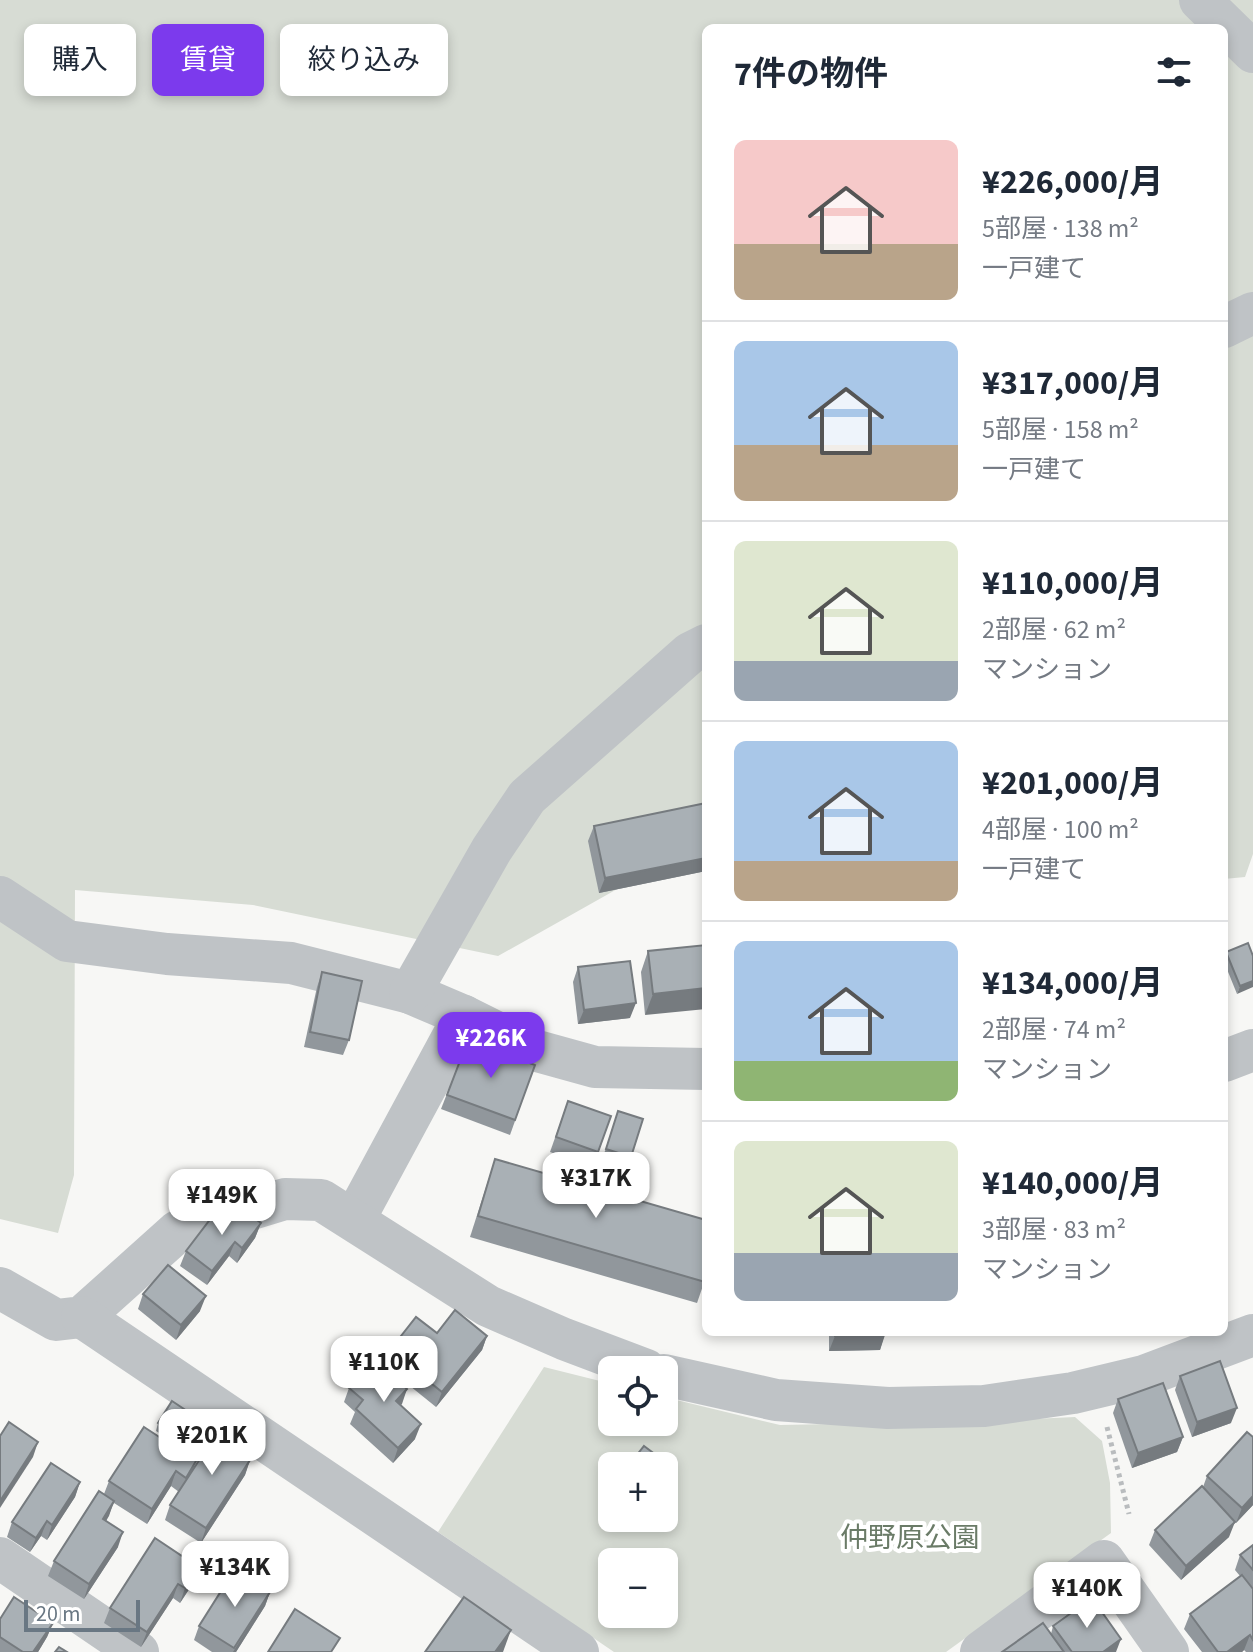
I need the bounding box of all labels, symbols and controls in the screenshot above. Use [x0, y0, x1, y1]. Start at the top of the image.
chip: 購入 [24, 24, 136, 96]
chip: 賃貸 [152, 24, 264, 96]
chip: 絞り込み [280, 24, 448, 96]
text: 7件の物件 [734, 50, 888, 99]
icon: filters [1152, 50, 1196, 94]
text: ¥226,000/月 [982, 158, 1163, 207]
icon: home [798, 172, 894, 268]
text: 5部屋 · 138 m² [982, 210, 1139, 247]
text: 一戸建て [982, 250, 1086, 287]
text: ¥317,000/月 [982, 359, 1163, 408]
icon: home [798, 373, 894, 469]
text: 5部屋 · 158 m² [982, 411, 1139, 448]
text: 一戸建て [982, 451, 1086, 488]
text: ¥110,000/月 [982, 559, 1163, 608]
icon: home [798, 573, 894, 669]
text: 2部屋 · 62 m² [982, 611, 1126, 648]
text: マンション [982, 651, 1112, 688]
text: ¥201,000/月 [982, 759, 1163, 808]
icon: home [798, 773, 894, 869]
text: 4部屋 · 100 m² [982, 811, 1139, 848]
text: 一戸建て [982, 851, 1086, 888]
text: ¥134,000/月 [982, 959, 1163, 1008]
icon: home [798, 973, 894, 1069]
text: 2部屋 · 74 m² [982, 1011, 1126, 1048]
pin: ¥226K [435, 1012, 547, 1080]
text: ¥226K [456, 1019, 526, 1056]
text: マンション [982, 1051, 1112, 1088]
pin: ¥317K [540, 1152, 652, 1220]
text: ¥317K [561, 1159, 631, 1196]
text: ¥140,000/月 [982, 1159, 1163, 1208]
pin: ¥149K [166, 1169, 278, 1237]
icon: home [798, 1173, 894, 1269]
text: ¥149K [187, 1176, 257, 1213]
text: 3部屋 · 83 m² [982, 1211, 1126, 1248]
text: マンション [982, 1251, 1112, 1288]
pin: ¥110K [328, 1336, 440, 1404]
text: ¥110K [349, 1343, 419, 1380]
map controls [598, 1356, 678, 1628]
button: locate [598, 1356, 678, 1436]
pin: ¥201K [156, 1409, 268, 1477]
text: ¥201K [177, 1416, 247, 1453]
button: + [598, 1452, 678, 1532]
park label: 仲野原公園 [840, 1518, 980, 1558]
pin: ¥134K [179, 1541, 291, 1609]
text: ¥134K [200, 1548, 270, 1585]
button: − [598, 1548, 678, 1628]
pin: ¥140K [1031, 1562, 1143, 1630]
text: ¥140K [1052, 1569, 1122, 1606]
scale bar [24, 1596, 140, 1632]
text: 20 m [36, 1598, 81, 1630]

